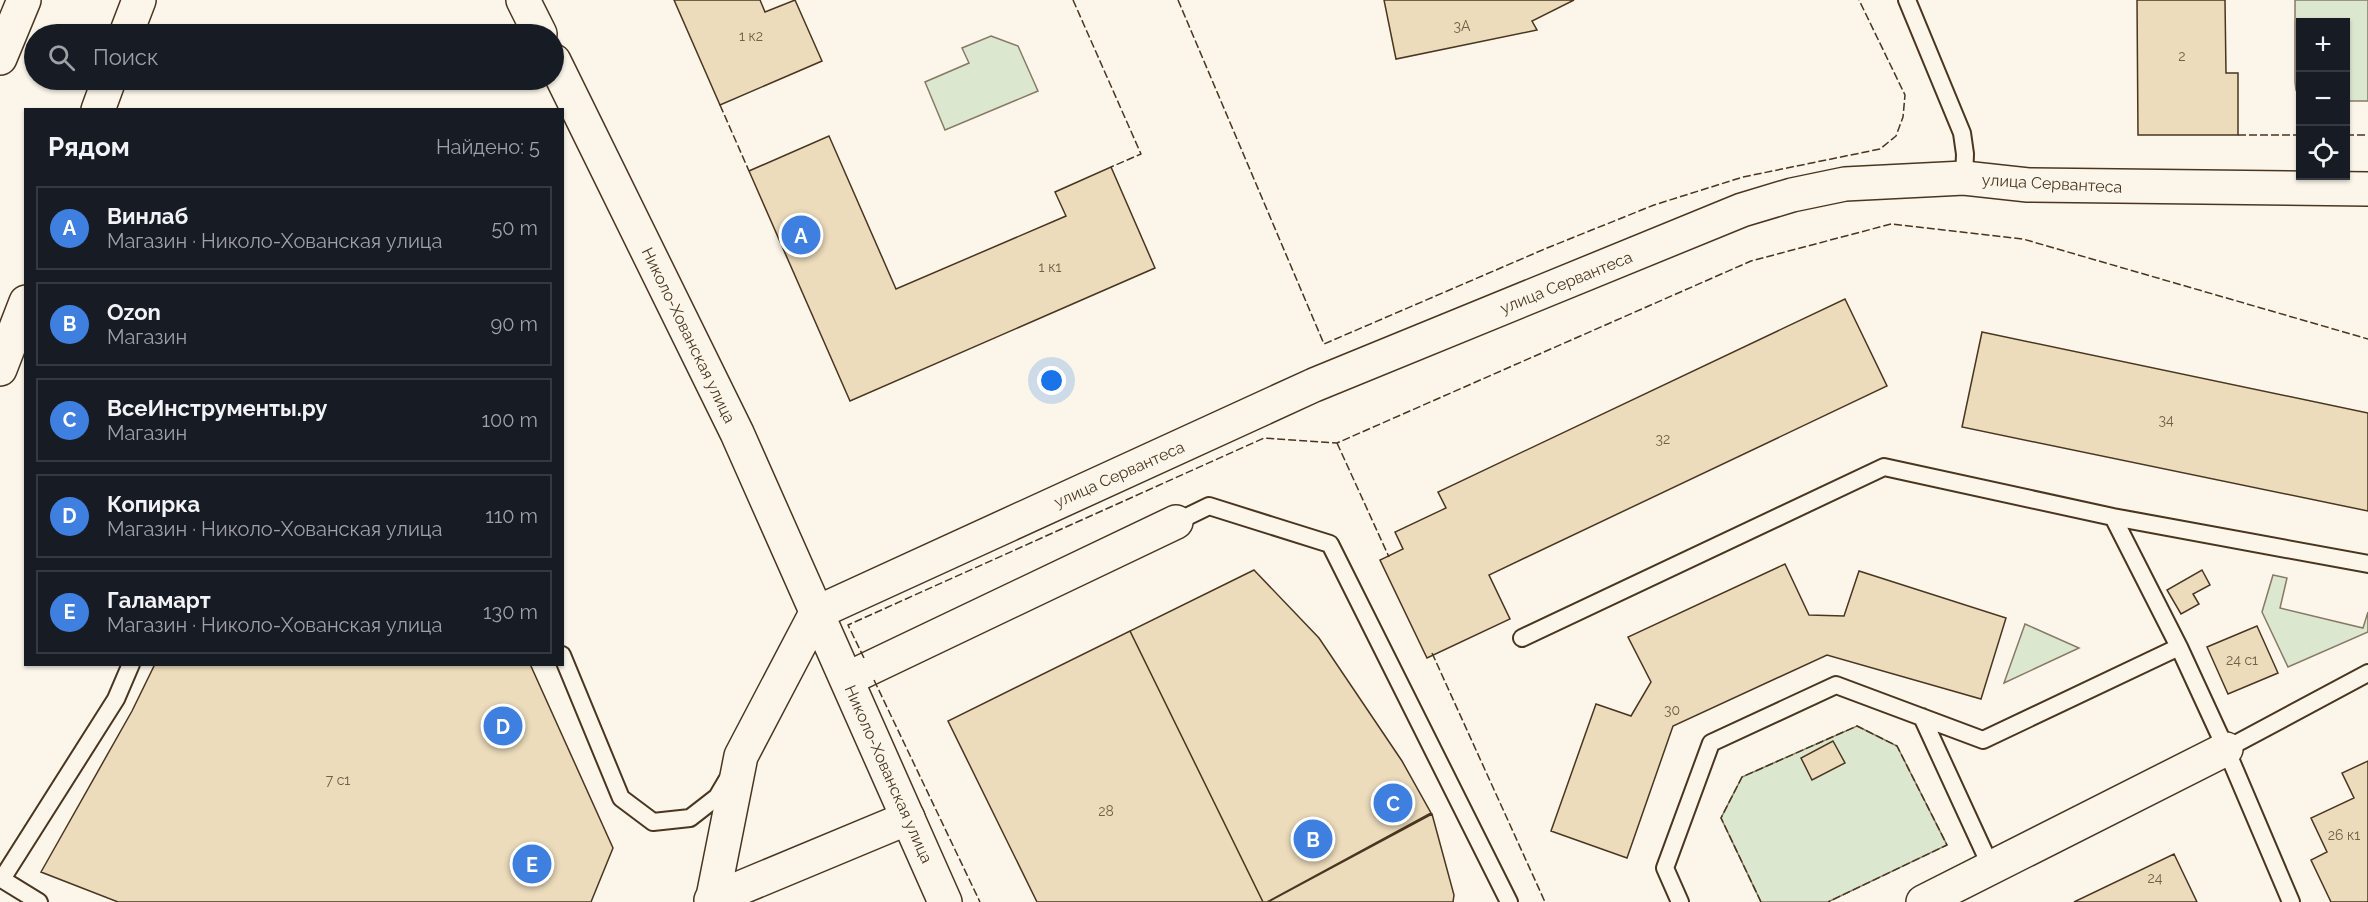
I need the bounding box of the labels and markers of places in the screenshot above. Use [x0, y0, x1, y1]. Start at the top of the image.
pin: A [782, 212, 820, 258]
pin: D [484, 704, 522, 748]
pin: C [1374, 780, 1412, 826]
pin: B [1294, 816, 1332, 862]
pin: E [512, 842, 552, 886]

